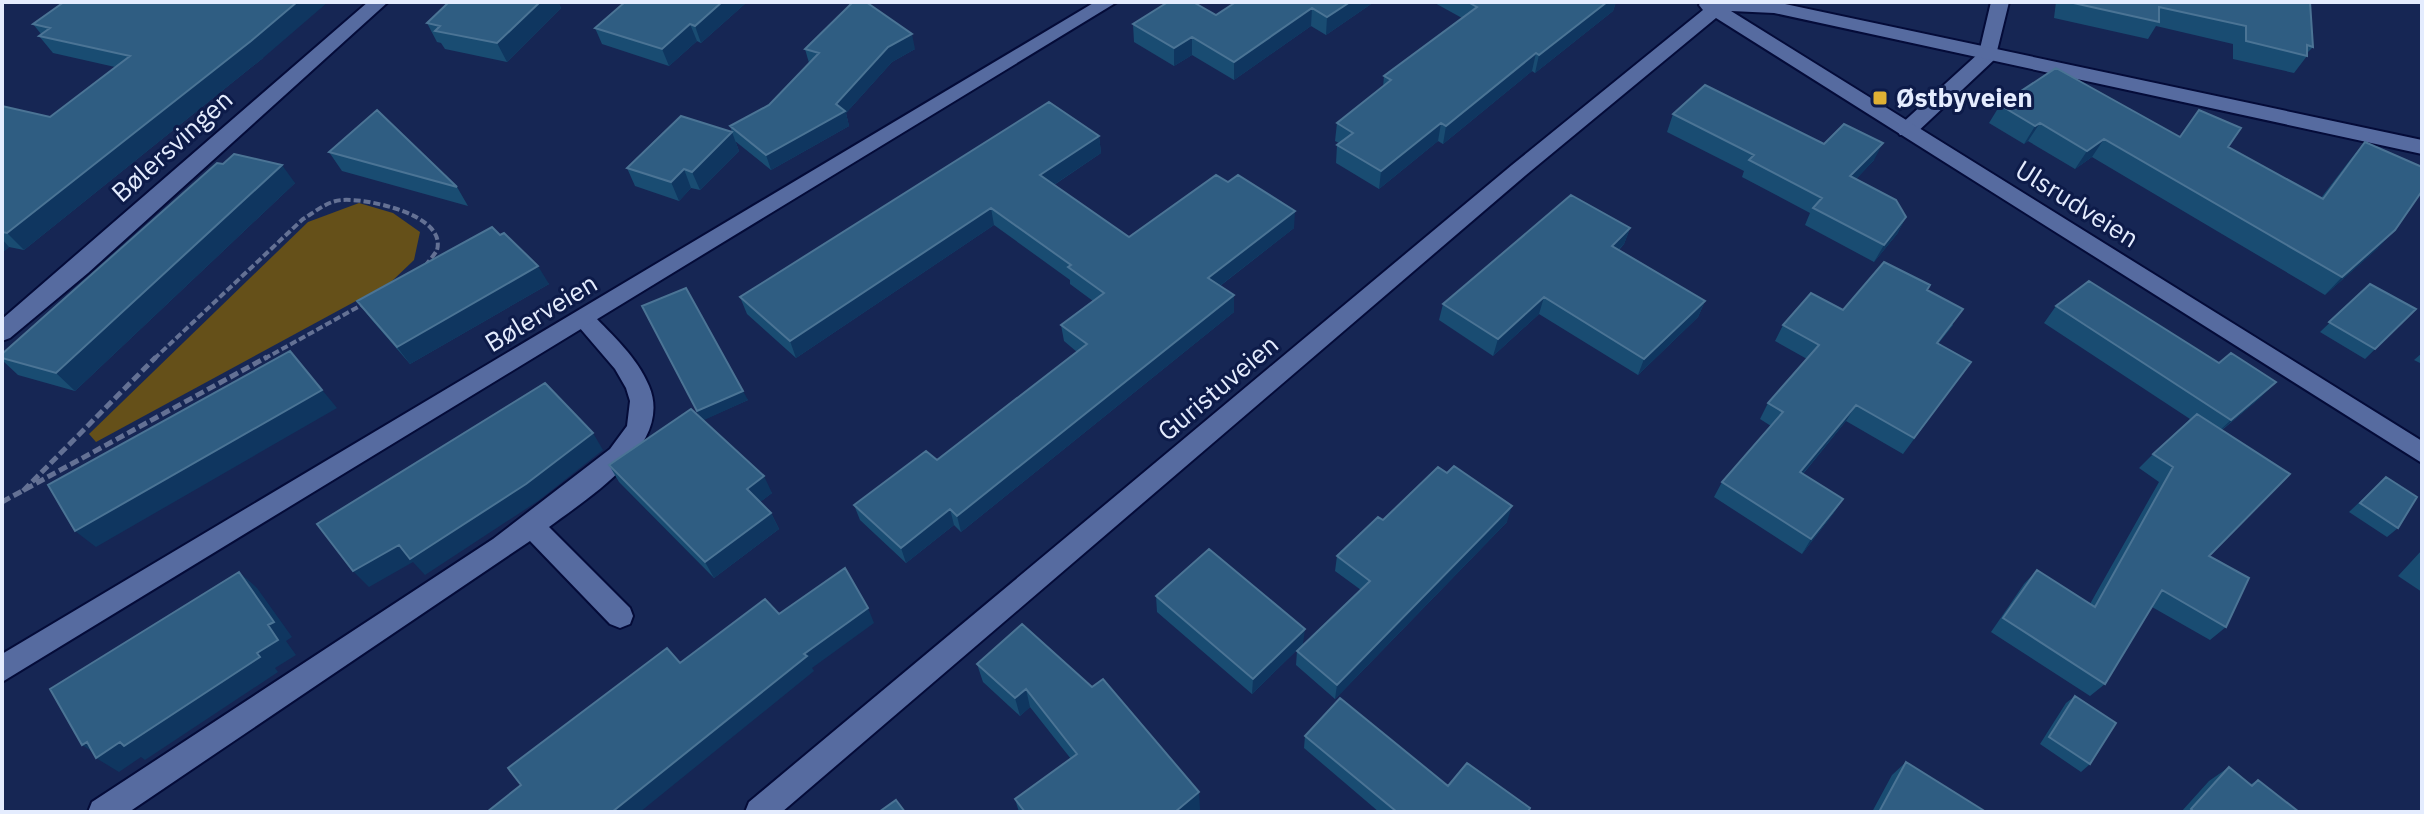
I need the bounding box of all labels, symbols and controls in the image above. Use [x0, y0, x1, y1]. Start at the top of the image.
place label: Østbyveien [1896, 80, 2033, 114]
street label: Bølersvingen [104, 82, 239, 209]
marker: Østbyveien [1871, 89, 1889, 107]
street label: Ulsrudveien [2010, 152, 2146, 254]
street label: Bølerveien [478, 265, 603, 359]
street label: Guristuveien [1150, 327, 1285, 448]

